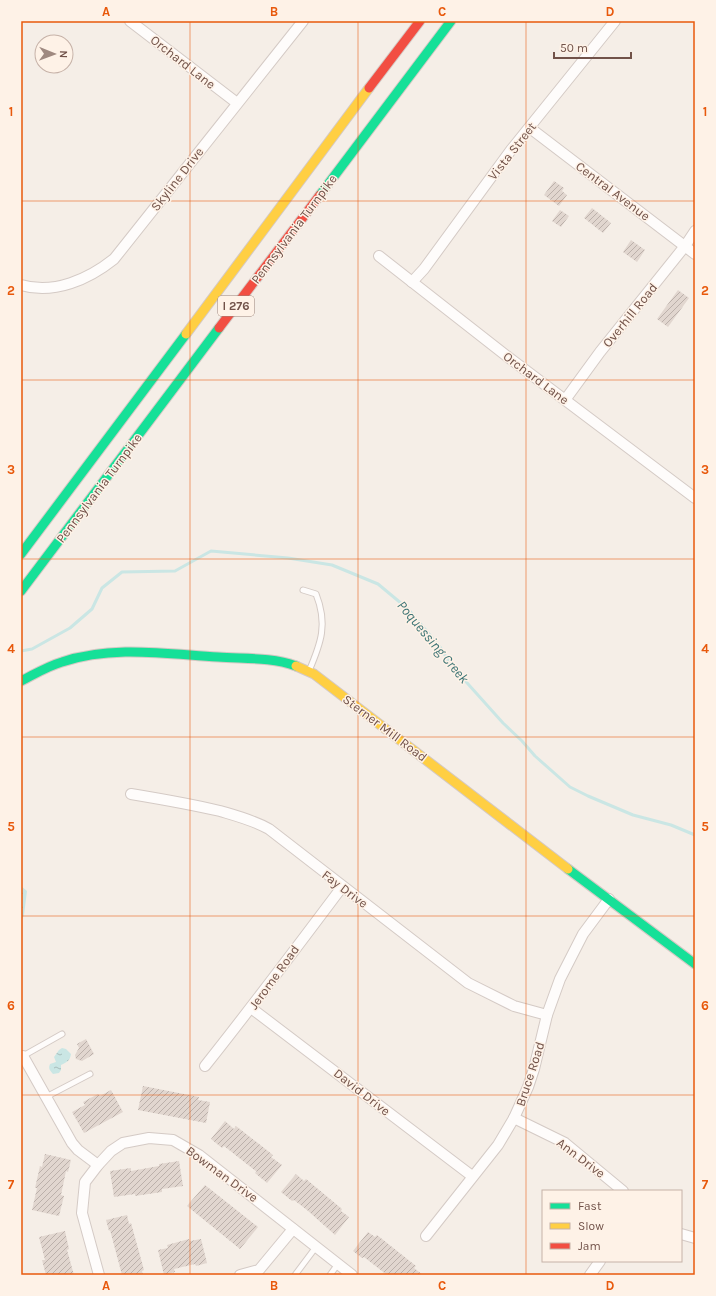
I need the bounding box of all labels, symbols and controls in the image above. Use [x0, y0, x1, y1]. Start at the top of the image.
text: A [102, 4, 110, 19]
text: B [270, 4, 278, 19]
text: C [438, 4, 446, 19]
text: D [606, 4, 615, 19]
street label: Orchard Lane [148, 32, 219, 92]
north arrow [34, 34, 74, 74]
scale bar [554, 34, 631, 60]
text: 50 m [560, 41, 588, 55]
text: N [57, 50, 70, 58]
text: 1 [9, 104, 13, 119]
text: 1 [703, 104, 707, 119]
street label: Vista Street [485, 119, 539, 183]
street label: Skyline Drive [148, 144, 207, 214]
street label: Central Avenue [573, 158, 653, 224]
street label: Pennsylvania Turnpike [248, 171, 340, 287]
street label: Overhill Road [600, 280, 660, 350]
text: 2 [7, 283, 15, 298]
text: 2 [701, 283, 709, 298]
road number: I 276 [218, 296, 254, 316]
street label: Orchard Lane [500, 349, 572, 408]
street label: Pennsylvania Turnpike [53, 430, 145, 546]
text: 3 [7, 462, 15, 477]
text: 3 [701, 462, 709, 477]
water label: Poquessing Creek [393, 597, 473, 687]
text: 4 [7, 641, 15, 656]
text: 4 [701, 641, 709, 656]
street label: Sterner Mill Road [340, 691, 430, 765]
text: 5 [7, 819, 15, 834]
text: 5 [701, 819, 709, 834]
street label: Fay Drive [319, 867, 371, 911]
street label: Jerome Road [246, 942, 302, 1012]
text: 6 [7, 998, 15, 1013]
text: 6 [701, 998, 709, 1013]
street label: Bruce Road [513, 1040, 547, 1108]
street label: David Drive [331, 1065, 393, 1119]
street label: Ann Drive [554, 1135, 608, 1181]
street label: Bowman Drive [183, 1143, 261, 1205]
text: 7 [8, 1177, 15, 1192]
text: 7 [702, 1177, 709, 1192]
legend [542, 1190, 682, 1262]
text: Fast [578, 1199, 602, 1213]
text: Slow [578, 1219, 604, 1233]
text: Jam [578, 1239, 601, 1253]
text: A [102, 1278, 110, 1293]
text: B [270, 1278, 278, 1293]
text: C [438, 1278, 446, 1293]
text: D [606, 1278, 615, 1293]

